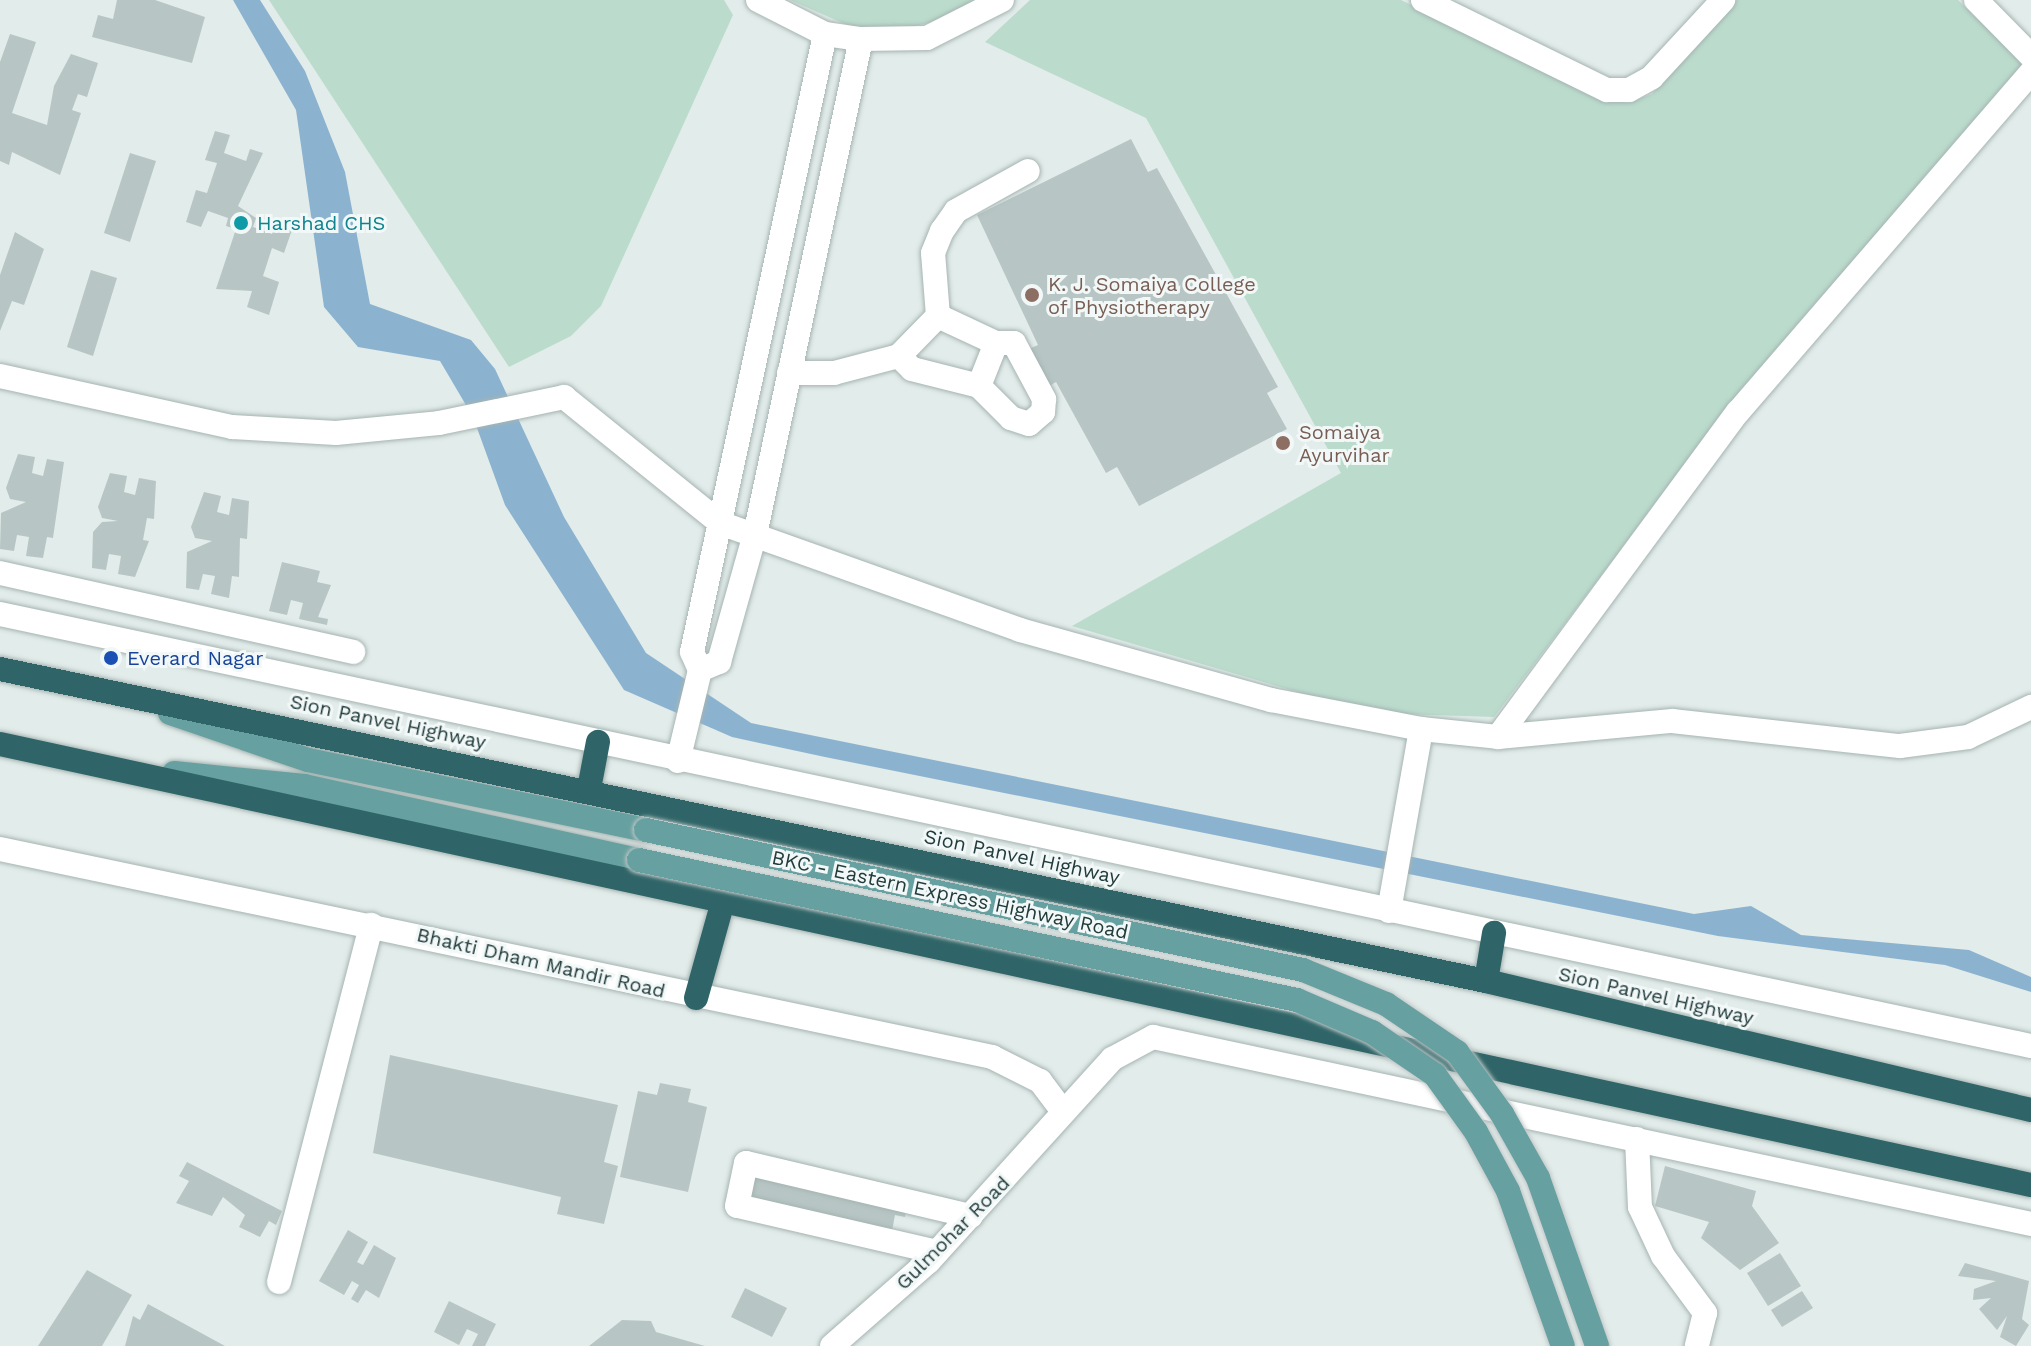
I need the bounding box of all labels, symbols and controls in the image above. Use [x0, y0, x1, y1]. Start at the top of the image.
place label: Harshad CHS [257, 211, 385, 235]
marker: Harshad CHS [232, 214, 250, 232]
place label: K. J. Somaiya College of Physiotherapy [1048, 272, 1257, 319]
marker: K. J. Somaiya College of Physiotherapy [1023, 286, 1041, 304]
place label: Somaiya Ayurvihar [1299, 420, 1390, 467]
marker: Somaiya Ayurvihar [1274, 434, 1292, 452]
place label: Everard Nagar [127, 646, 263, 670]
marker: Everard Nagar [102, 649, 120, 667]
street label: Sion Panvel Highway [288, 689, 488, 755]
street label: Sion Panvel Highway [922, 824, 1122, 890]
street label: BKC - Eastern Express Highway Road [769, 845, 1131, 945]
street label: Bhakti Dham Mandir Road [414, 923, 668, 1003]
street label: Sion Panvel Highway [1556, 962, 1756, 1030]
street label: Gulmohar Road [891, 1171, 1015, 1295]

